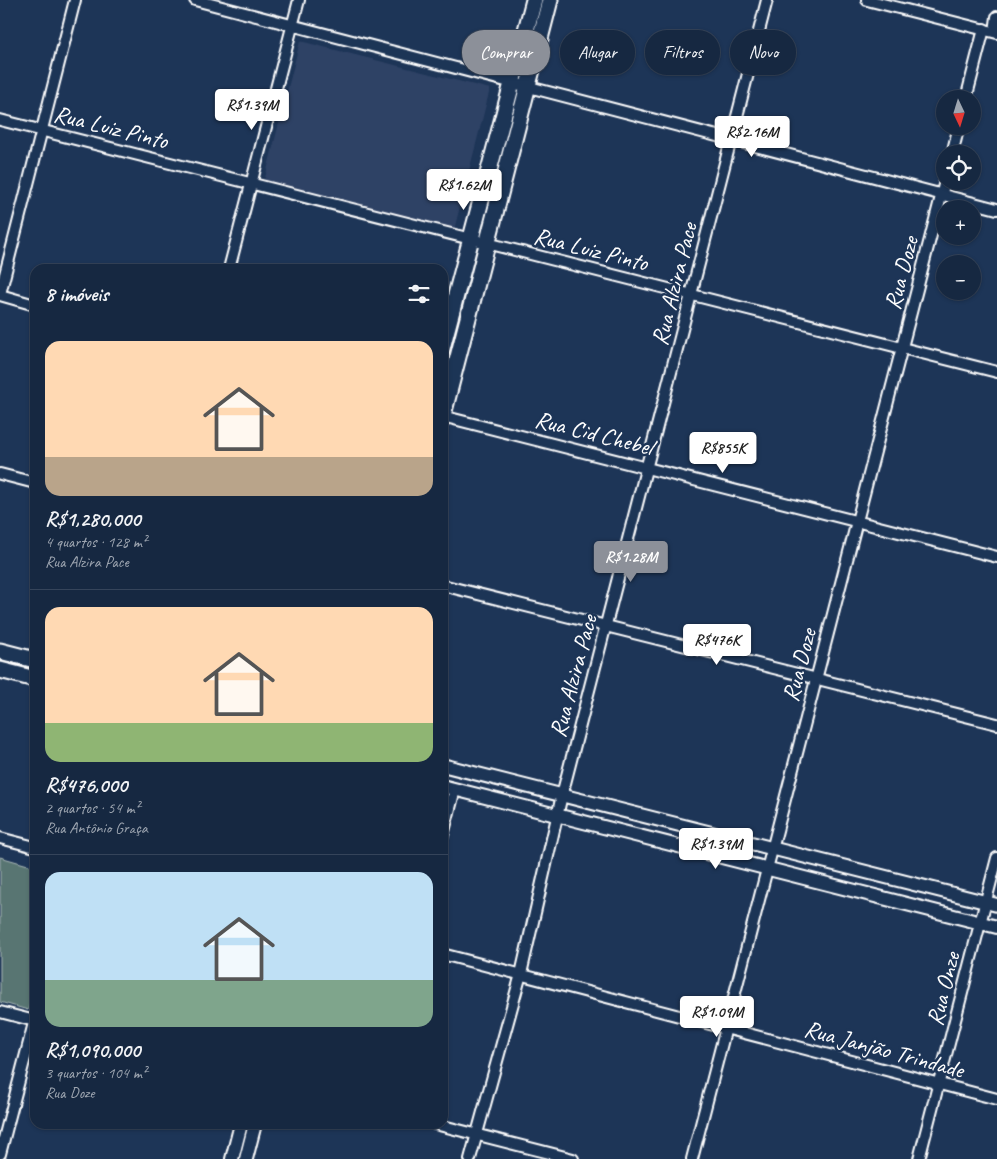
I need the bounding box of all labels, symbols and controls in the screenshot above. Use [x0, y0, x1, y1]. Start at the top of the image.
chip: Comprar [462, 30, 550, 75]
chip: Alugar [560, 30, 635, 75]
chip: Filtros [645, 30, 720, 75]
chip: Novo [730, 30, 796, 75]
pin: R$1.39M [206, 88, 298, 131]
north arrow [936, 90, 981, 135]
map controls [936, 90, 981, 300]
text: R$1.39M [226, 95, 278, 115]
street label: Rua Luiz Pinto [51, 98, 173, 156]
pin: R$2.16M [706, 116, 798, 158]
text: R$2.16M [726, 122, 778, 142]
button: locate [936, 145, 981, 190]
pin: R$1.62M [418, 168, 510, 211]
text: R$1.62M [438, 175, 490, 195]
button: + [936, 200, 981, 245]
street label: Rua Alzira Pace [644, 217, 704, 348]
street label: Rua Luiz Pinto [531, 220, 653, 278]
street label: Rua Doze [877, 231, 926, 313]
button: − [936, 255, 981, 300]
icon: filters [405, 280, 433, 308]
text: 8 imóveis [45, 281, 108, 307]
icon: home [194, 374, 284, 464]
street label: Rua Cid Chebel [532, 404, 660, 463]
pin: R$855K [682, 432, 764, 474]
text: R$855K [700, 438, 746, 458]
text: R$1,280,000 [45, 506, 140, 532]
text: 4 quartos · 128 m² [45, 532, 147, 552]
pin: R$1.28M [585, 540, 677, 583]
text: R$1.28M [605, 547, 657, 567]
text: Rua Alzira Pace [45, 552, 129, 572]
street label: Rua Alzira Pace [542, 609, 604, 740]
street label: Rua Doze [775, 623, 824, 705]
pin: R$476K [676, 624, 758, 666]
text: R$476K [694, 630, 740, 650]
icon: home [194, 639, 284, 729]
text: R$476,000 [45, 772, 127, 798]
text: 2 quartos · 54 m² [45, 798, 140, 818]
text: Rua Antônio Graça [45, 818, 148, 838]
pin: R$1.39M [670, 828, 762, 870]
text: R$1.39M [690, 834, 742, 854]
icon: home [194, 904, 284, 994]
street label: Rua Onze [919, 947, 967, 1029]
pin: R$1.09M [671, 996, 763, 1038]
text: R$1.09M [691, 1002, 743, 1022]
street label: Rua Janjão Trindade [801, 1013, 969, 1085]
text: R$1,090,000 [45, 1037, 140, 1063]
text: 3 quartos · 104 m² [45, 1063, 147, 1083]
text: Rua Doze [45, 1083, 94, 1103]

